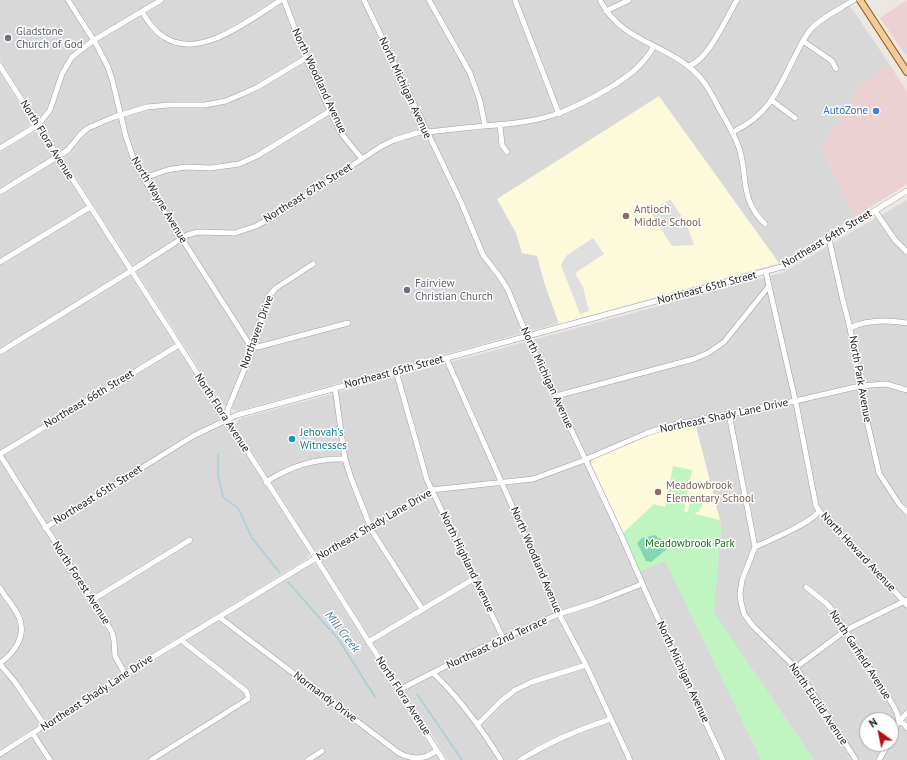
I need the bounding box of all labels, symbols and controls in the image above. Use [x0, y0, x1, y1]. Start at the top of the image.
place label: Gladstone Church of God [16, 25, 83, 51]
street label: North Woodland Avenue [289, 26, 349, 136]
marker: Gladstone Church of God [3, 33, 13, 43]
street label: North Michigan Avenue [376, 35, 434, 141]
street label: North Flora Avenue [17, 98, 77, 182]
place label: AutoZone [823, 104, 868, 118]
marker: AutoZone [871, 106, 881, 116]
street label: North Wayne Avenue [128, 155, 190, 245]
street label: Northeast 67th Street [261, 160, 355, 226]
place label: Antioch Middle School [634, 203, 701, 229]
street label: Northeast 64th Street [780, 207, 874, 271]
marker: Antioch Middle School [621, 211, 631, 221]
street label: Northeast 65th Street [656, 268, 758, 308]
place label: Fairview Christian Church [415, 277, 493, 303]
marker: Fairview Christian Church [402, 285, 412, 295]
street label: Northaven Drive [238, 294, 276, 370]
street label: North Michigan Avenue [518, 325, 576, 431]
street label: North Park Avenue [846, 335, 874, 423]
street label: Northeast 65th Street [343, 352, 445, 392]
street label: Northeast 66th Street [42, 367, 136, 431]
street label: North Flora Avenue [192, 371, 252, 455]
street label: Northeast Shady Lane Drive [659, 396, 789, 436]
place label: Jehovah's Witnesses [300, 426, 347, 452]
marker: Jehovah's Witnesses [287, 434, 297, 444]
street label: Northeast 65th Street [51, 462, 145, 528]
place label: Meadowbrook Elementary School [666, 479, 754, 505]
street label: Northeast Shady Lane Drive [314, 487, 434, 563]
marker: Meadowbrook Elementary School [653, 487, 663, 497]
street label: North Woodland Avenue [508, 505, 564, 615]
street label: North Highland Avenue [437, 510, 497, 614]
street label: North Howard Avenue [818, 510, 898, 594]
park label: Meadowbrook Park [645, 537, 735, 551]
street label: North Forest Avenue [49, 539, 113, 627]
water label: Mill Creek [321, 608, 363, 656]
street label: North Garfield Avenue [826, 608, 894, 702]
street label: Northeast 62nd Terrace [444, 614, 550, 672]
street label: North Michigan Avenue [654, 619, 712, 725]
street label: Northeast Shady Lane Drive [39, 652, 155, 734]
street label: North Flora Avenue [373, 654, 433, 738]
street label: North Euclid Avenue [786, 660, 850, 748]
street label: Normandy Drive [291, 669, 359, 725]
north arrow [859, 712, 899, 752]
text: N [866, 715, 880, 731]

